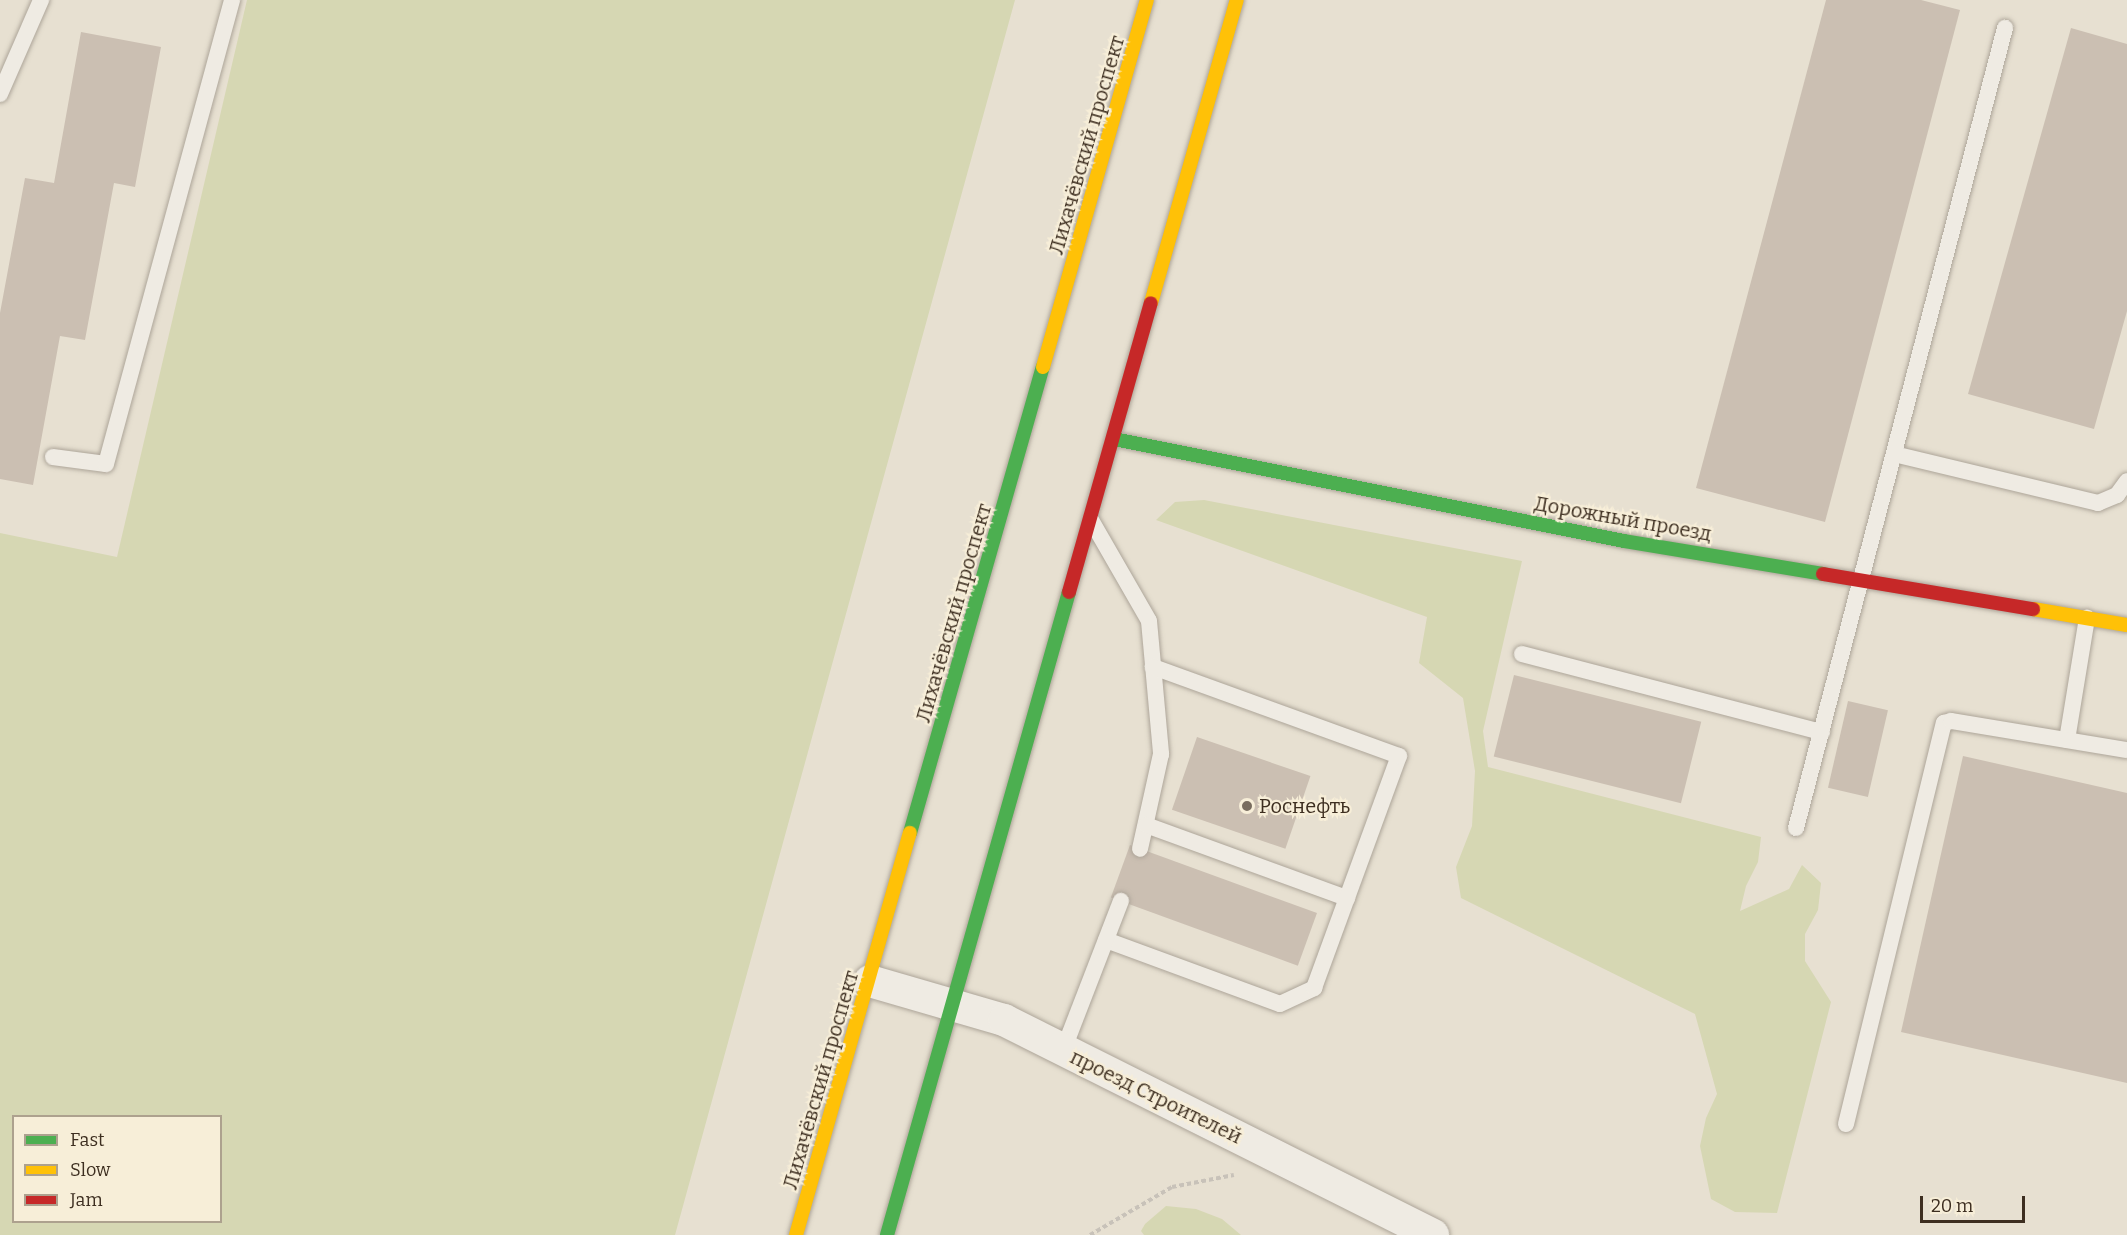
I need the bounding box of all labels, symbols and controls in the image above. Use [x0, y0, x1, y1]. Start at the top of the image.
street label: Лихачёвский проспект [1044, 33, 1130, 257]
street label: Дорожный проезд [1533, 492, 1713, 546]
street label: Лихачёвский проспект [911, 501, 997, 725]
place label: Роснефть [1259, 794, 1350, 818]
marker: Роснефть [1240, 799, 1254, 813]
street label: Лихачёвский проспект [778, 968, 864, 1192]
street label: проезд Строителей [1066, 1045, 1246, 1149]
legend [12, 1115, 222, 1223]
text: Fast [70, 1129, 105, 1151]
text: Slow [70, 1159, 110, 1181]
scale bar [1923, 1184, 2028, 1222]
text: Jam [70, 1189, 103, 1211]
text: 20 m [1931, 1195, 1973, 1217]

